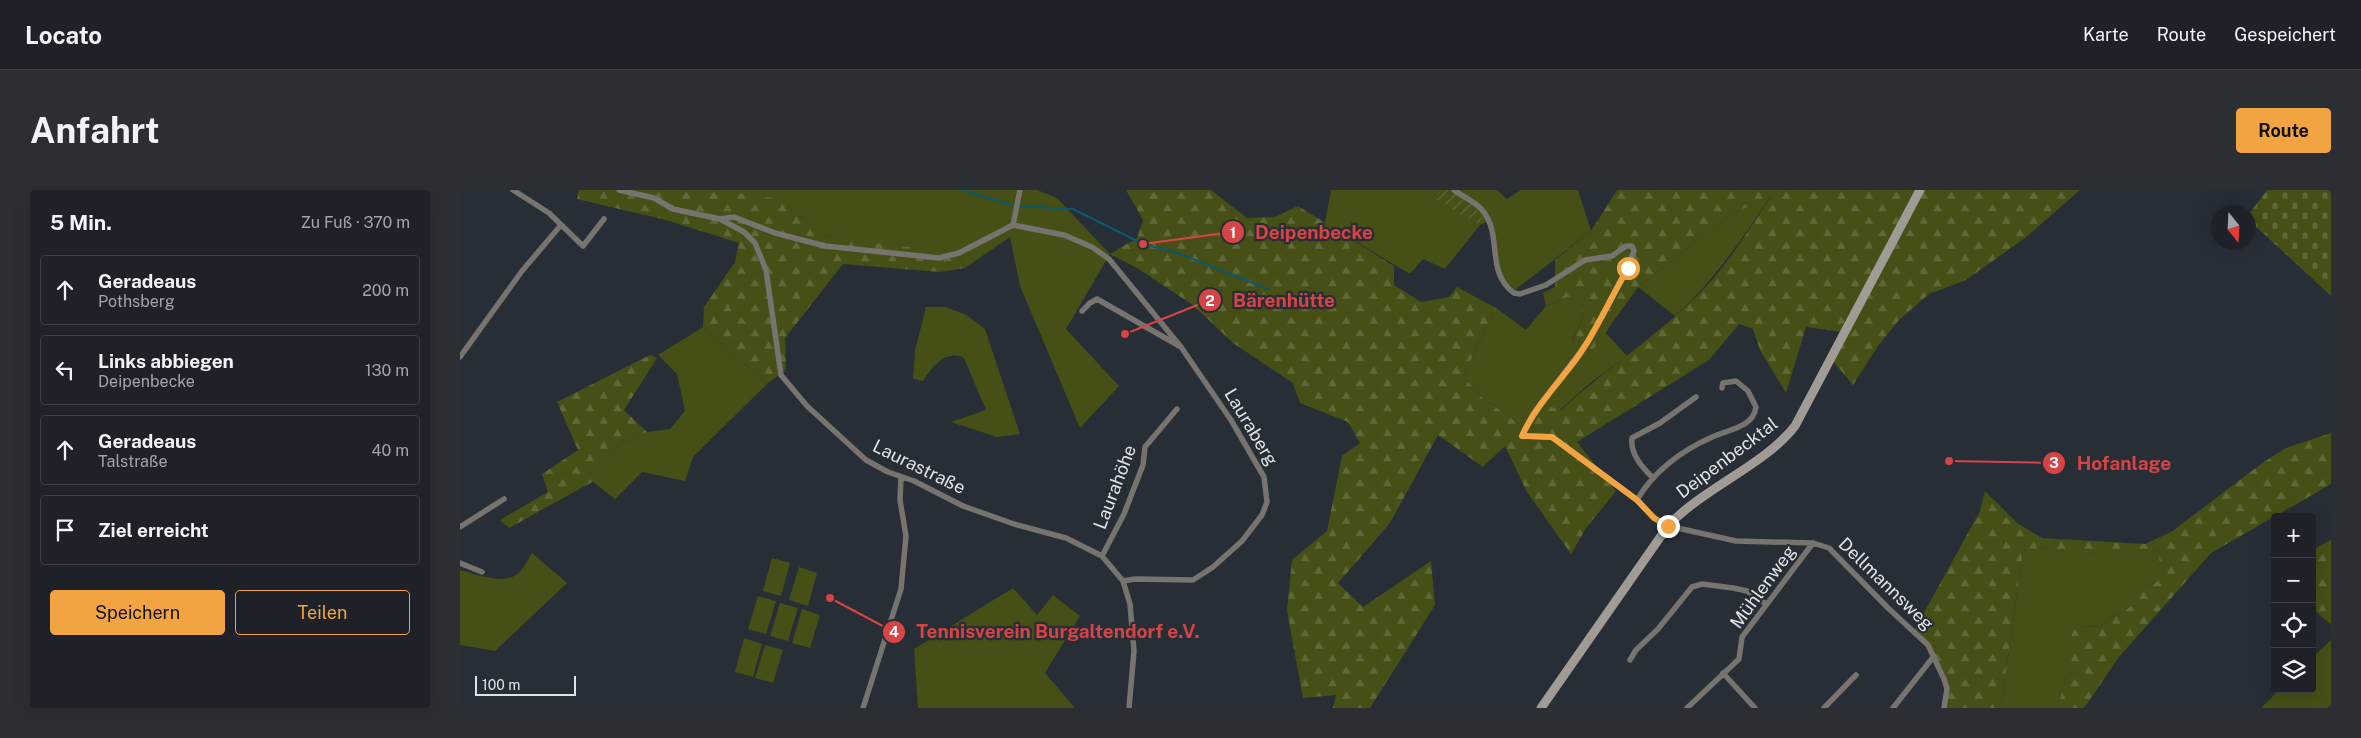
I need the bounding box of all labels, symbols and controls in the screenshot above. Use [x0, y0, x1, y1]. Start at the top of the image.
text: Locato [25, 21, 102, 49]
text: Karte [2083, 24, 2129, 45]
text: Route [2157, 24, 2206, 45]
text: Gespeichert [2234, 24, 2336, 45]
button: Route [2236, 108, 2331, 153]
text: Anfahrt [30, 110, 160, 151]
north arrow [2211, 205, 2256, 250]
text: 5 Min. [50, 210, 112, 235]
text: Zu Fuß · 370 m [301, 213, 410, 232]
callout: Deipenbecke [1220, 215, 1383, 249]
text: Deipenbecke [1255, 221, 1373, 243]
text: 1 [1230, 224, 1236, 241]
route start [1617, 257, 1640, 280]
text: Geradeaus [98, 270, 196, 292]
icon: ahead [51, 276, 79, 304]
text: 200 m [362, 281, 409, 300]
callout: Bärenhütte [1198, 283, 1345, 317]
text: Bärenhütte [1233, 289, 1335, 311]
text: Pothsberg [98, 292, 175, 311]
text: 2 [1205, 292, 1215, 309]
text: Links abbiegen [98, 350, 234, 372]
icon: left [51, 356, 79, 384]
text: 130 m [365, 361, 409, 380]
text: Deipenbecke [98, 372, 195, 391]
street label: Lauraberg [1220, 384, 1283, 469]
street label: Deipenbecktal [1672, 413, 1781, 503]
text: Geradeaus [98, 430, 196, 452]
street label: Laurastraße [869, 435, 969, 498]
icon: ahead [51, 436, 79, 464]
text: 40 m [371, 441, 409, 460]
street label: Laurahöhe [1089, 442, 1140, 532]
callout: Hofanlage [2042, 446, 2181, 480]
text: Talstraße [98, 452, 167, 471]
text: Hofanlage [2077, 452, 2171, 474]
text: 3 [2049, 454, 2059, 471]
map controls [2271, 513, 2316, 693]
button: + [2271, 513, 2316, 558]
route end [1657, 515, 1680, 538]
icon: arrive [51, 516, 79, 544]
text: Ziel erreicht [98, 519, 209, 541]
street label: Dellmannsweg [1835, 533, 1938, 634]
street label: Mühlenweg [1725, 541, 1800, 632]
button: − [2271, 558, 2316, 603]
button: Speichern [50, 590, 225, 635]
button: Teilen [235, 590, 410, 635]
button: locate [2271, 603, 2316, 648]
callout: Tennisverein Burgaltendorf e.V. [882, 615, 1210, 649]
text: Tennisverein Burgaltendorf e.V. [916, 620, 1200, 642]
text: 4 [889, 623, 899, 640]
button: layers [2271, 648, 2316, 693]
scale bar [475, 673, 576, 696]
text: 100 m [482, 677, 520, 693]

